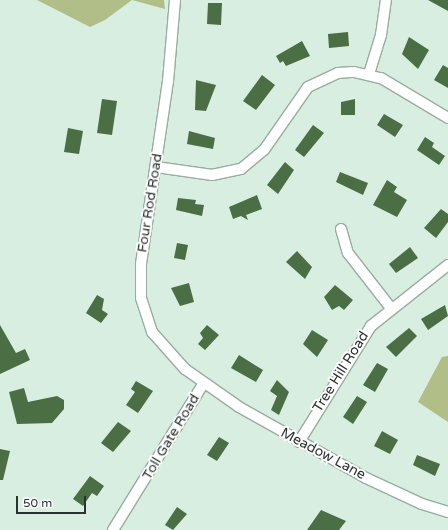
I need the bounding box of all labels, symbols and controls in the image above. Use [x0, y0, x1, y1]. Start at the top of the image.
street label: Four Rod Road [134, 152, 166, 254]
street label: Tree Hill Road [309, 329, 373, 415]
street label: Toll Gate Road [139, 391, 203, 483]
street label: Meadow Lane [278, 425, 368, 483]
scale bar [18, 488, 88, 514]
text: 50 m [23, 496, 52, 510]

